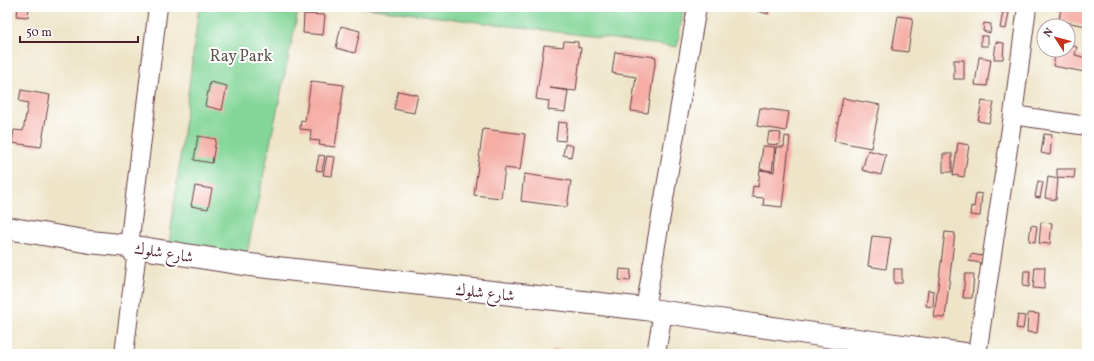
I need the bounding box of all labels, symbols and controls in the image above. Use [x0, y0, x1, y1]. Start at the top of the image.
scale bar [20, 18, 138, 44]
north arrow [1036, 18, 1076, 58]
text: 50 m [26, 25, 52, 41]
text: N [1041, 25, 1058, 41]
park label: Ray Park [210, 46, 273, 68]
street label: شارع شلوك [132, 238, 195, 271]
street label: شارع شلوك [454, 280, 516, 309]

